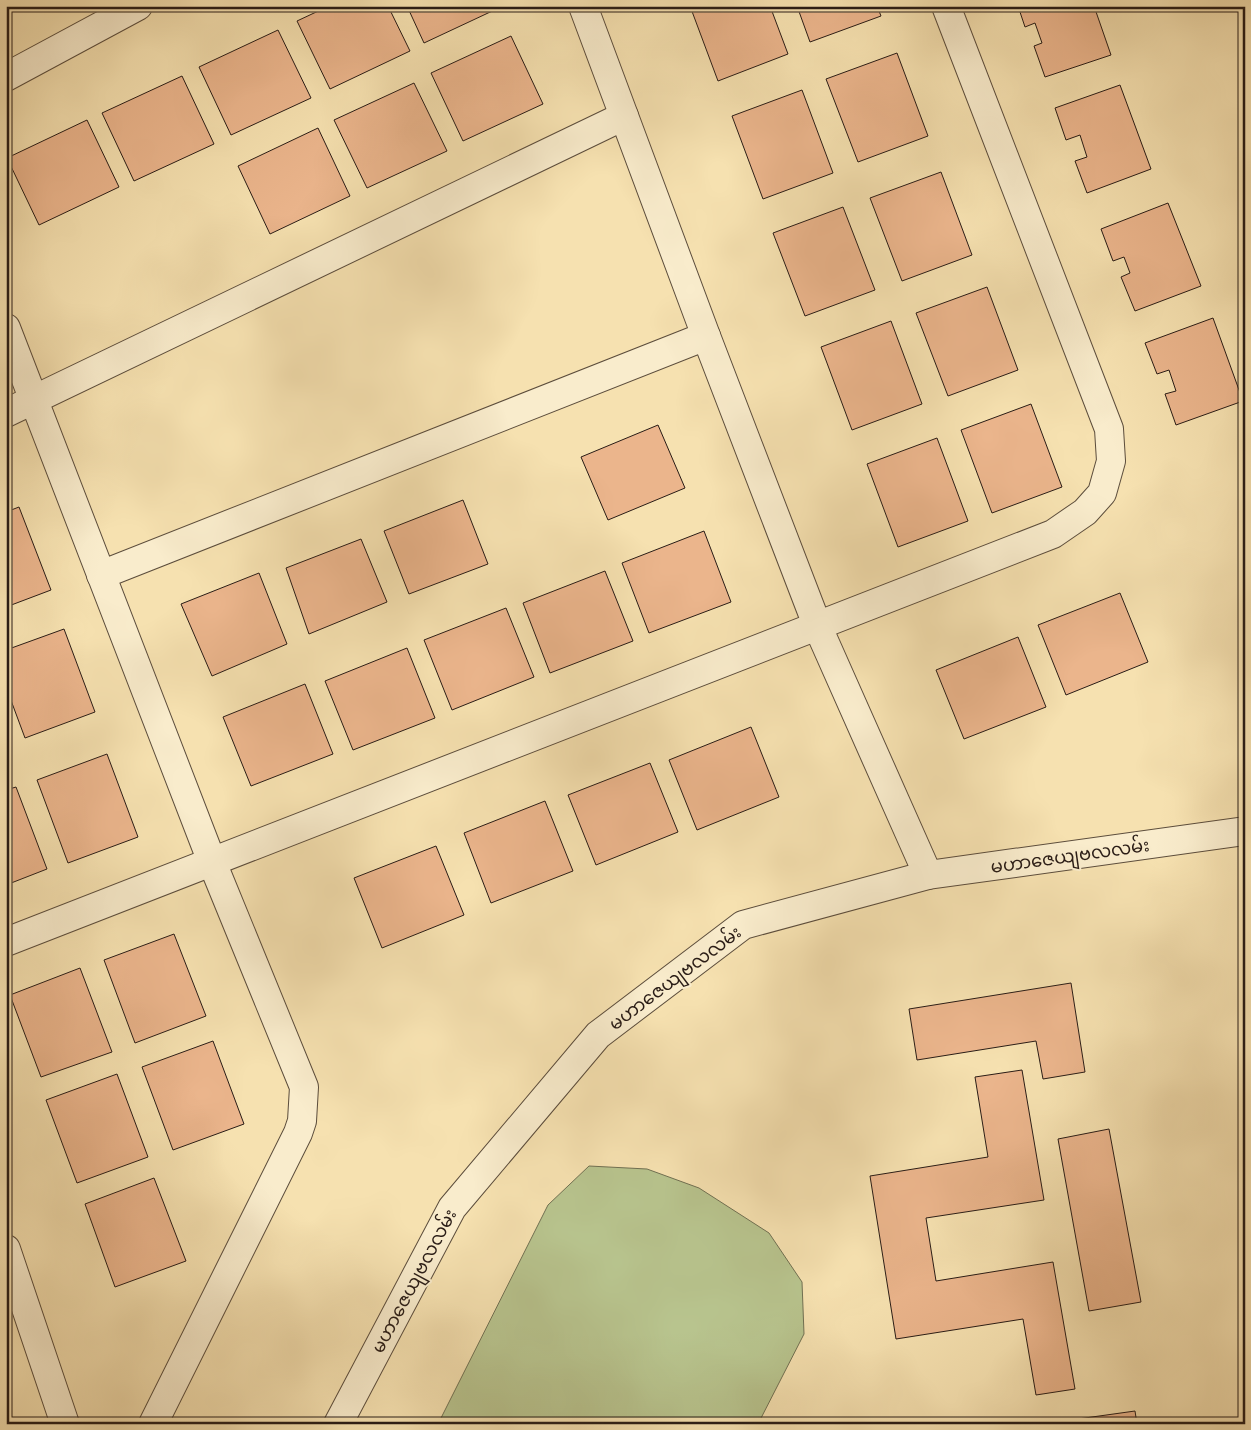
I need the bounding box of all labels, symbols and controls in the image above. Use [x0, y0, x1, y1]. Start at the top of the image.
street label: မဟာဇေယျဗလလမ်း [989, 832, 1151, 882]
street label: မဟာဇေယျဗလလမ်း [603, 919, 748, 1038]
street label: မဟာဇေယျဗလလမ်း [365, 1204, 465, 1359]

